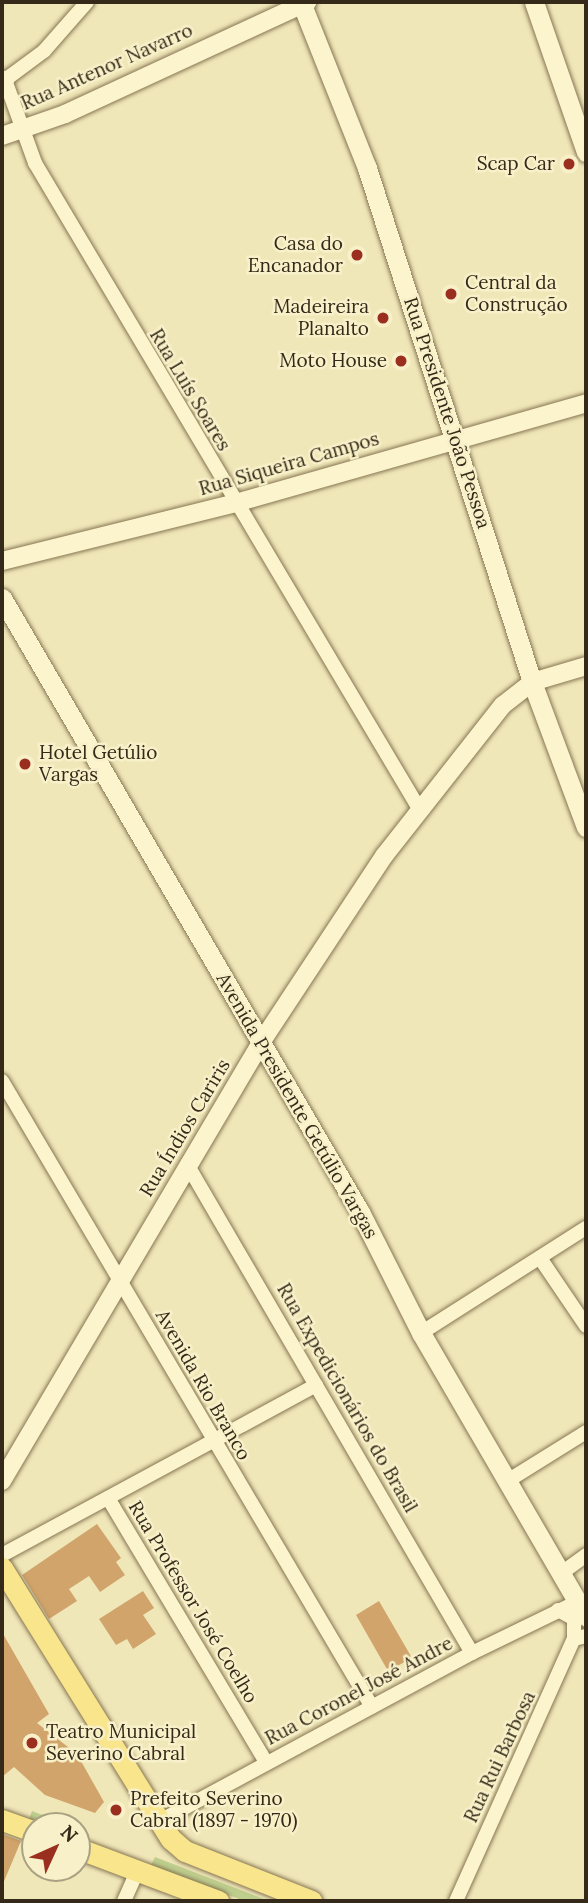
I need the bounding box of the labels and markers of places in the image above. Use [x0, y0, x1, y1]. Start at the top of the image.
place label: Scap Car [477, 153, 555, 175]
marker: Scap Car [561, 156, 577, 172]
place label: Casa do Encanador [248, 233, 343, 277]
marker: Casa do Encanador [349, 247, 365, 263]
place label: Central da Construção [465, 272, 568, 316]
marker: Central da Construção [443, 286, 459, 302]
place label: Madeireira Planalto [273, 296, 369, 340]
marker: Madeireira Planalto [375, 310, 391, 326]
place label: Moto House [279, 350, 387, 372]
marker: Moto House [393, 353, 409, 369]
place label: Hotel Getúlio Vargas [39, 742, 157, 786]
marker: Hotel Getúlio Vargas [17, 756, 33, 772]
place label: Teatro Municipal Severino Cabral [46, 1721, 196, 1765]
marker: Teatro Municipal Severino Cabral [24, 1735, 40, 1751]
place label: Prefeito Severino Cabral (1897 - 1970) [130, 1788, 297, 1832]
marker: Prefeito Severino Cabral (1897 - 1970) [108, 1802, 124, 1818]

